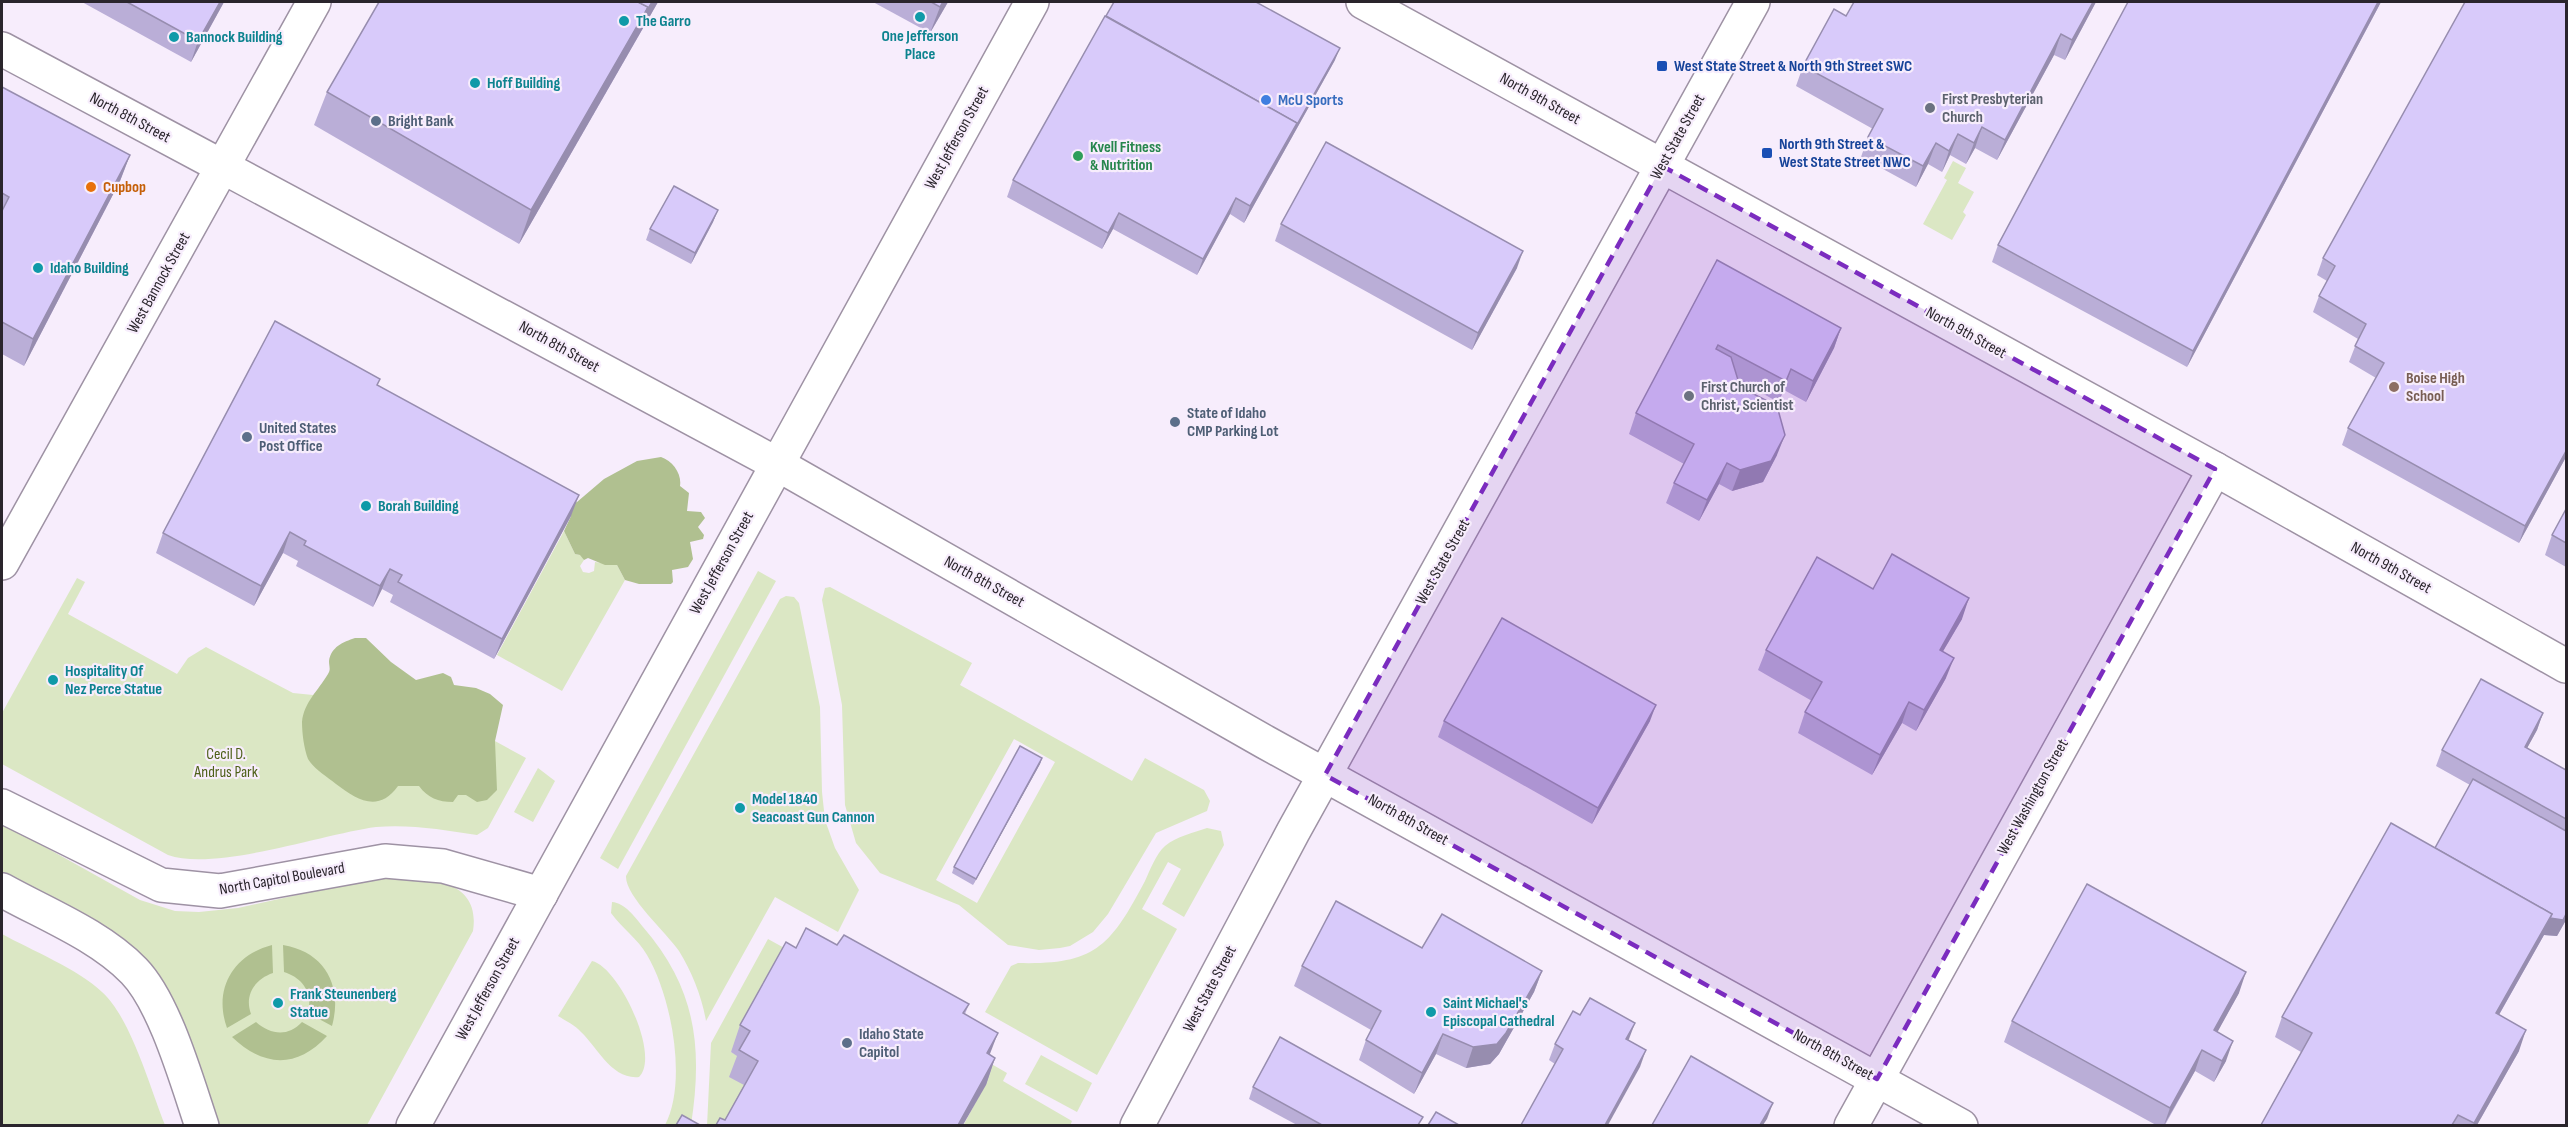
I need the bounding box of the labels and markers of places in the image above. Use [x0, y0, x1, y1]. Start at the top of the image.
marker: One Jefferson Place [913, 10, 927, 24]
place label: The Garro [636, 12, 691, 31]
marker: The Garro [617, 14, 631, 28]
place label: One Jefferson Place [882, 27, 958, 64]
place label: Bannock Building [186, 28, 283, 47]
marker: Bannock Building [167, 30, 181, 44]
place label: West State Street & North 9th Street SWC [1674, 57, 1912, 76]
marker: West State Street & North 9th Street SWC [1655, 59, 1669, 73]
place label: Hoff Building [487, 74, 560, 93]
marker: Hoff Building [468, 76, 482, 90]
place label: First Presbyterian Church [1942, 90, 2043, 127]
place label: McU Sports [1278, 91, 1343, 110]
marker: McU Sports [1259, 93, 1273, 107]
marker: First Presbyterian Church [1923, 101, 1937, 115]
place label: Bright Bank [388, 112, 454, 131]
marker: Bright Bank [369, 114, 383, 128]
place label: North 9th Street & West State Street NWC [1779, 135, 1911, 172]
place label: Kvell Fitness & Nutrition [1090, 138, 1161, 175]
marker: North 9th Street & West State Street NWC [1760, 146, 1774, 160]
marker: Kvell Fitness & Nutrition [1071, 149, 1085, 163]
place label: Cupbop [103, 178, 146, 197]
marker: Cupbop [84, 180, 98, 194]
place label: Idaho Building [50, 259, 129, 278]
marker: Idaho Building [31, 261, 45, 275]
place label: Boise High School [2406, 369, 2465, 406]
place label: First Church of Christ, Scientist [1701, 378, 1794, 415]
marker: Boise High School [2387, 380, 2401, 394]
marker: First Church of Christ, Scientist [1682, 389, 1696, 403]
place label: State of Idaho CMP Parking Lot [1187, 404, 1278, 441]
marker: State of Idaho CMP Parking Lot [1168, 415, 1182, 429]
place label: United States Post Office [259, 419, 336, 456]
marker: United States Post Office [240, 430, 254, 444]
place label: Borah Building [378, 497, 459, 516]
marker: Borah Building [359, 499, 373, 513]
place label: Hospitality Of Nez Perce Statue [65, 662, 162, 699]
marker: Hospitality Of Nez Perce Statue [46, 673, 60, 687]
place label: Model 1840 Seacoast Gun Cannon [752, 790, 875, 827]
marker: Model 1840 Seacoast Gun Cannon [733, 801, 747, 815]
place label: Frank Steunenberg Statue [290, 985, 397, 1022]
place label: Saint Michael's Episcopal Cathedral [1443, 994, 1554, 1031]
marker: Frank Steunenberg Statue [271, 996, 285, 1010]
marker: Saint Michael's Episcopal Cathedral [1424, 1005, 1438, 1019]
place label: Idaho State Capitol [859, 1025, 924, 1062]
marker: Idaho State Capitol [840, 1036, 854, 1050]

